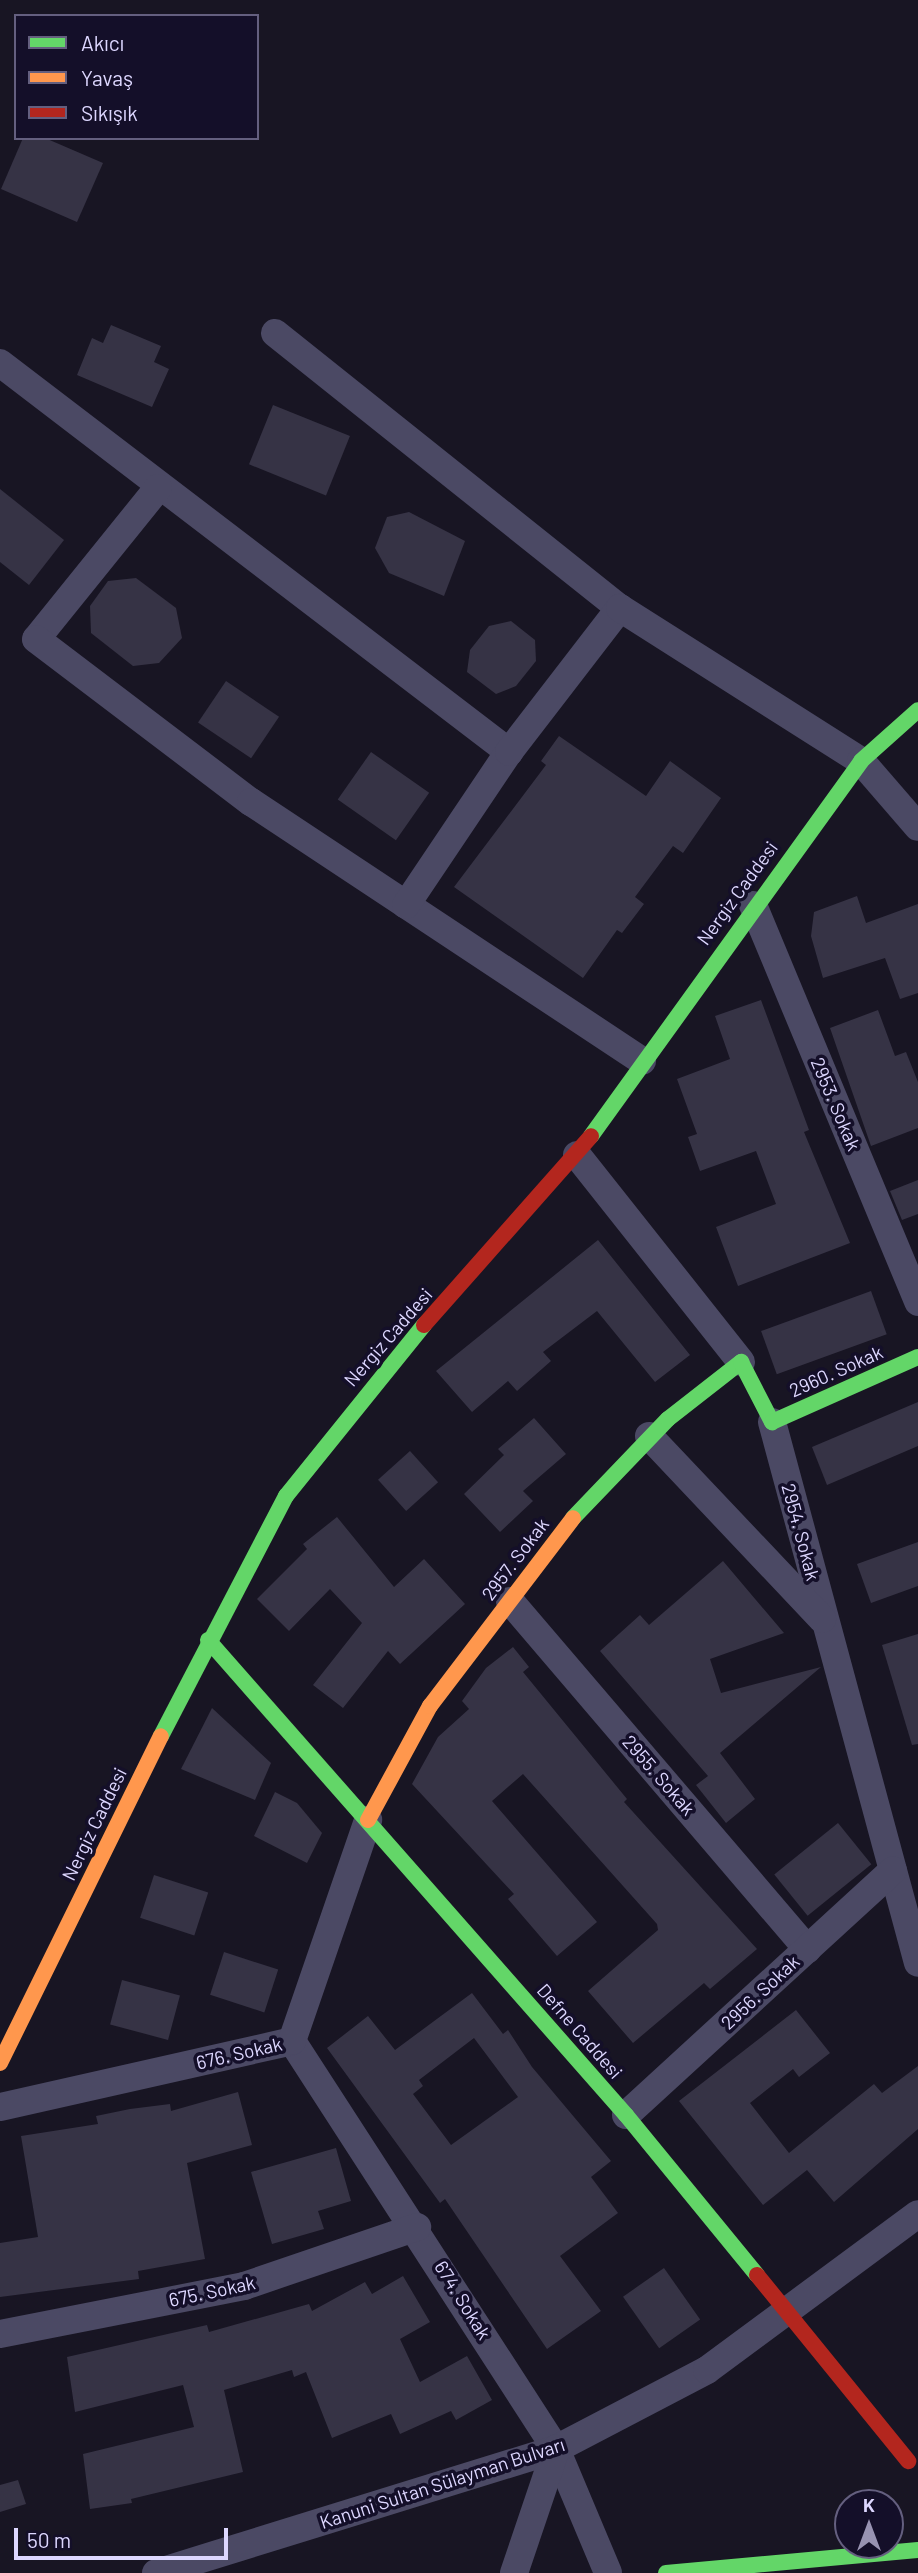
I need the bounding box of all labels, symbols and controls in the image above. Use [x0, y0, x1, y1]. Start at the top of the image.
legend [14, 14, 259, 140]
text: Akıcı [81, 30, 124, 55]
text: Yavaş [81, 65, 133, 90]
text: Sıkışık [81, 100, 138, 125]
street label: Nergiz Caddesi [692, 837, 782, 949]
street label: 2953. Sokak [806, 1054, 866, 1154]
street label: Nergiz Caddesi [339, 1283, 437, 1391]
street label: 2960. Sokak [786, 1340, 886, 1402]
street label: 2954. Sokak [777, 1481, 825, 1583]
street label: 2957. Sokak [477, 1513, 553, 1605]
street label: 2955. Sokak [618, 1730, 700, 1820]
street label: Nergiz Caddesi [57, 1764, 131, 1884]
street label: 2956. Sokak [716, 1950, 804, 2034]
street label: Defne Caddesi [533, 1979, 627, 2083]
street label: 676. Sokak [194, 2032, 284, 2074]
street label: 674. Sokak [430, 2256, 496, 2344]
street label: 675. Sokak [167, 2271, 257, 2311]
street label: Kanuni Sultan Sülayman Bulvarı [317, 2433, 567, 2533]
north arrow [834, 2489, 904, 2559]
text: K [863, 2493, 875, 2516]
scale bar [18, 2514, 231, 2558]
text: 50 m [27, 2527, 71, 2552]

